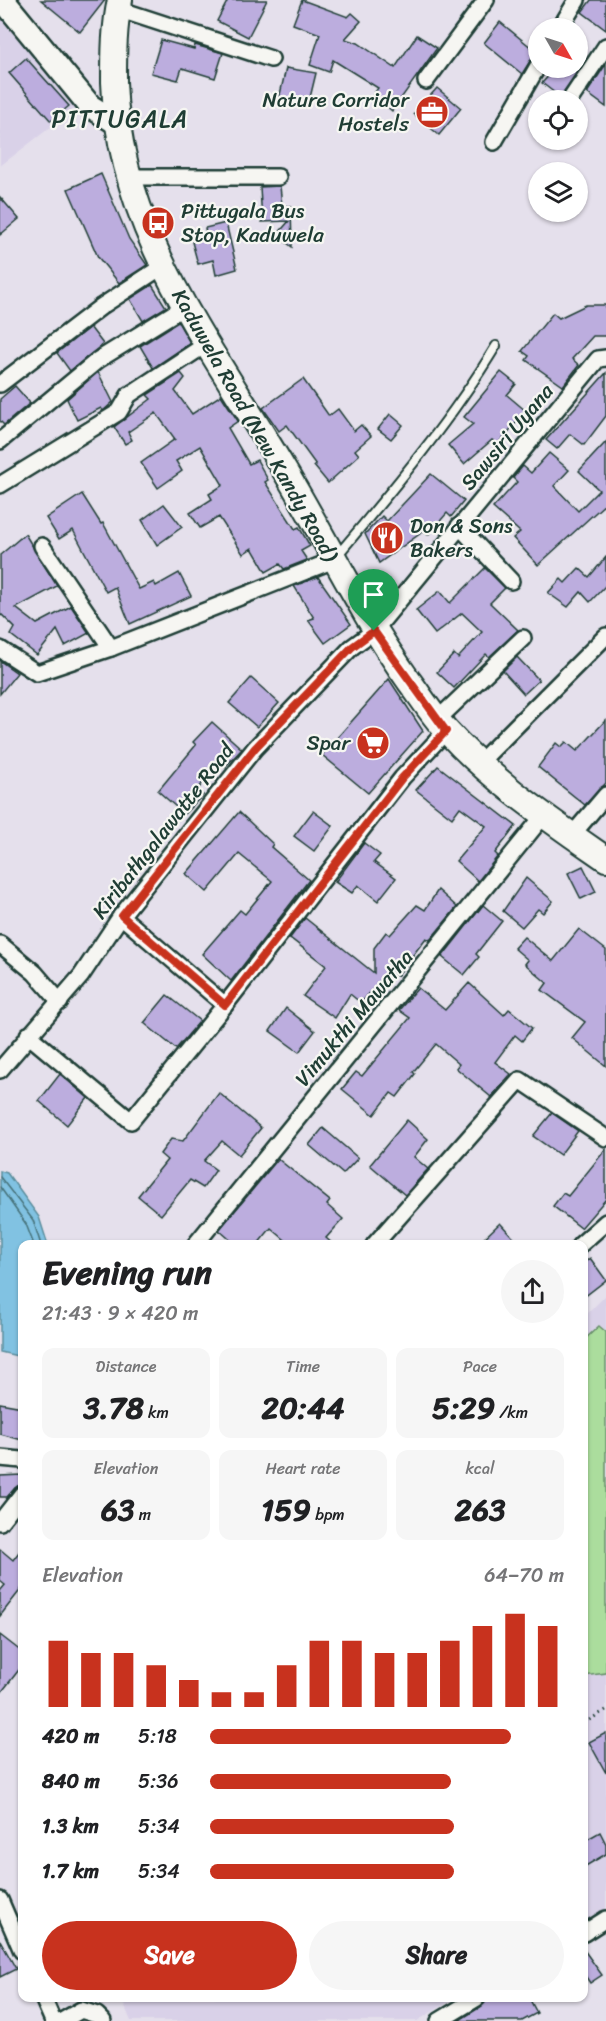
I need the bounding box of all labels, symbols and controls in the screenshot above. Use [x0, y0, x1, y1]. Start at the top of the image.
north arrow [528, 18, 588, 78]
map controls [528, 18, 588, 222]
place label: Nature Corridor Hostels [262, 81, 410, 143]
button: locate [528, 90, 588, 150]
office icon: Nature Corridor Hostels [414, 94, 450, 130]
district label: PITTUGALA [51, 98, 189, 140]
button: layers [528, 162, 588, 222]
place label: Pittugala Bus Stop, Kaduwela [181, 192, 324, 254]
bus stop icon: Pittugala Bus Stop, Kaduwela [140, 205, 176, 241]
street label: Kaduwela Road (New Kandy Road) [161, 281, 350, 570]
street label: Sawsiri Uyana [450, 374, 564, 499]
place label: Don & Sons Bakers [410, 507, 513, 569]
restaurant icon: Don & Sons Bakers [369, 520, 405, 556]
pin [348, 569, 399, 631]
icon: arrive [357, 578, 390, 611]
place label: Spar [307, 724, 351, 762]
supermarket icon: Spar [355, 725, 391, 761]
street label: Kiribathgalawatte Road [82, 733, 246, 928]
street label: Vimukthi Mawatha [285, 940, 424, 1095]
text: Evening run [42, 1244, 212, 1302]
button: share [501, 1260, 564, 1323]
text: 21:43 · 9 × 420 m [42, 1296, 198, 1331]
text: Distance [96, 1352, 156, 1381]
text: Time [286, 1352, 320, 1381]
text: Pace [463, 1352, 497, 1381]
text: 3.78 [83, 1381, 144, 1435]
text: 20:44 [262, 1381, 344, 1435]
text: 5:29 [432, 1381, 495, 1435]
text: km [144, 1398, 169, 1427]
text: /km [495, 1398, 528, 1427]
text: Elevation [94, 1454, 158, 1483]
text: Heart rate [265, 1454, 341, 1483]
text: kcal [465, 1454, 495, 1483]
text: 63 [101, 1483, 135, 1537]
text: 159 [261, 1483, 311, 1537]
text: 263 [455, 1483, 505, 1537]
text: m [135, 1500, 151, 1529]
text: bpm [311, 1500, 345, 1529]
text: Elevation [42, 1558, 123, 1593]
text: 64–70 m [484, 1558, 564, 1593]
text: 420 m [42, 1719, 99, 1754]
text: 5:18 [138, 1719, 177, 1754]
text: 840 m [42, 1764, 100, 1799]
text: 5:36 [138, 1764, 179, 1799]
text: 1.3 km [42, 1809, 99, 1844]
text: 5:34 [138, 1809, 180, 1844]
text: 1.7 km [42, 1854, 99, 1889]
text: 5:34 [138, 1854, 180, 1889]
button: Save [42, 1921, 297, 1990]
button: Share [309, 1921, 564, 1990]

